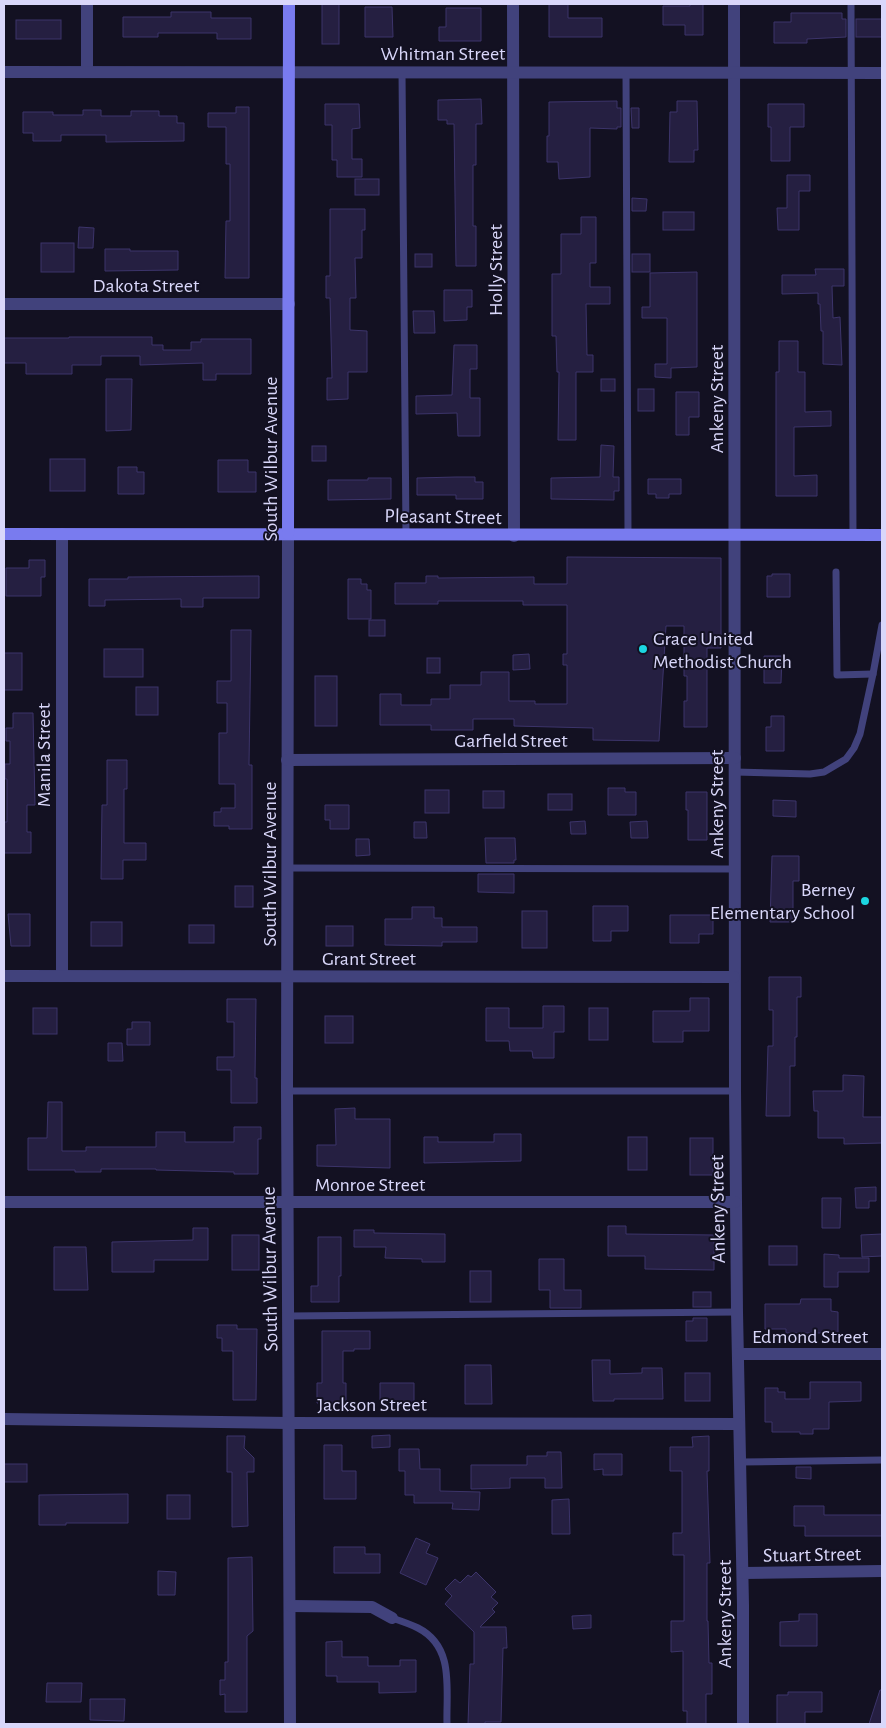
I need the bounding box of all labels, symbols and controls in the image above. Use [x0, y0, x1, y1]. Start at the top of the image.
street label: Whitman Street [380, 44, 506, 64]
street label: Holly Street [486, 223, 506, 316]
street label: Dakota Street [93, 276, 200, 296]
street label: Ankeny Street [707, 344, 727, 453]
street label: South Wilbur Avenue [261, 376, 281, 542]
street label: Pleasant Street [384, 506, 502, 528]
place label: Grace United Methodist Church [653, 629, 792, 672]
marker: Grace United Methodist Church [637, 643, 649, 655]
street label: Manila Street [34, 702, 54, 807]
street label: Garfield Street [454, 731, 568, 751]
street label: Ankeny Street [707, 749, 727, 858]
street label: South Wilbur Avenue [260, 781, 280, 947]
place label: Berney Elementary School [710, 880, 855, 923]
marker: Berney Elementary School [859, 895, 871, 907]
street label: Grant Street [322, 949, 417, 969]
street label: Ankeny Street [707, 1154, 729, 1263]
street label: Monroe Street [315, 1175, 426, 1195]
street label: South Wilbur Avenue [259, 1186, 281, 1352]
street label: Edmond Street [752, 1327, 869, 1347]
street label: Jackson Street [317, 1395, 427, 1415]
street label: Stuart Street [763, 1544, 862, 1566]
street label: Ankeny Street [715, 1559, 735, 1668]

